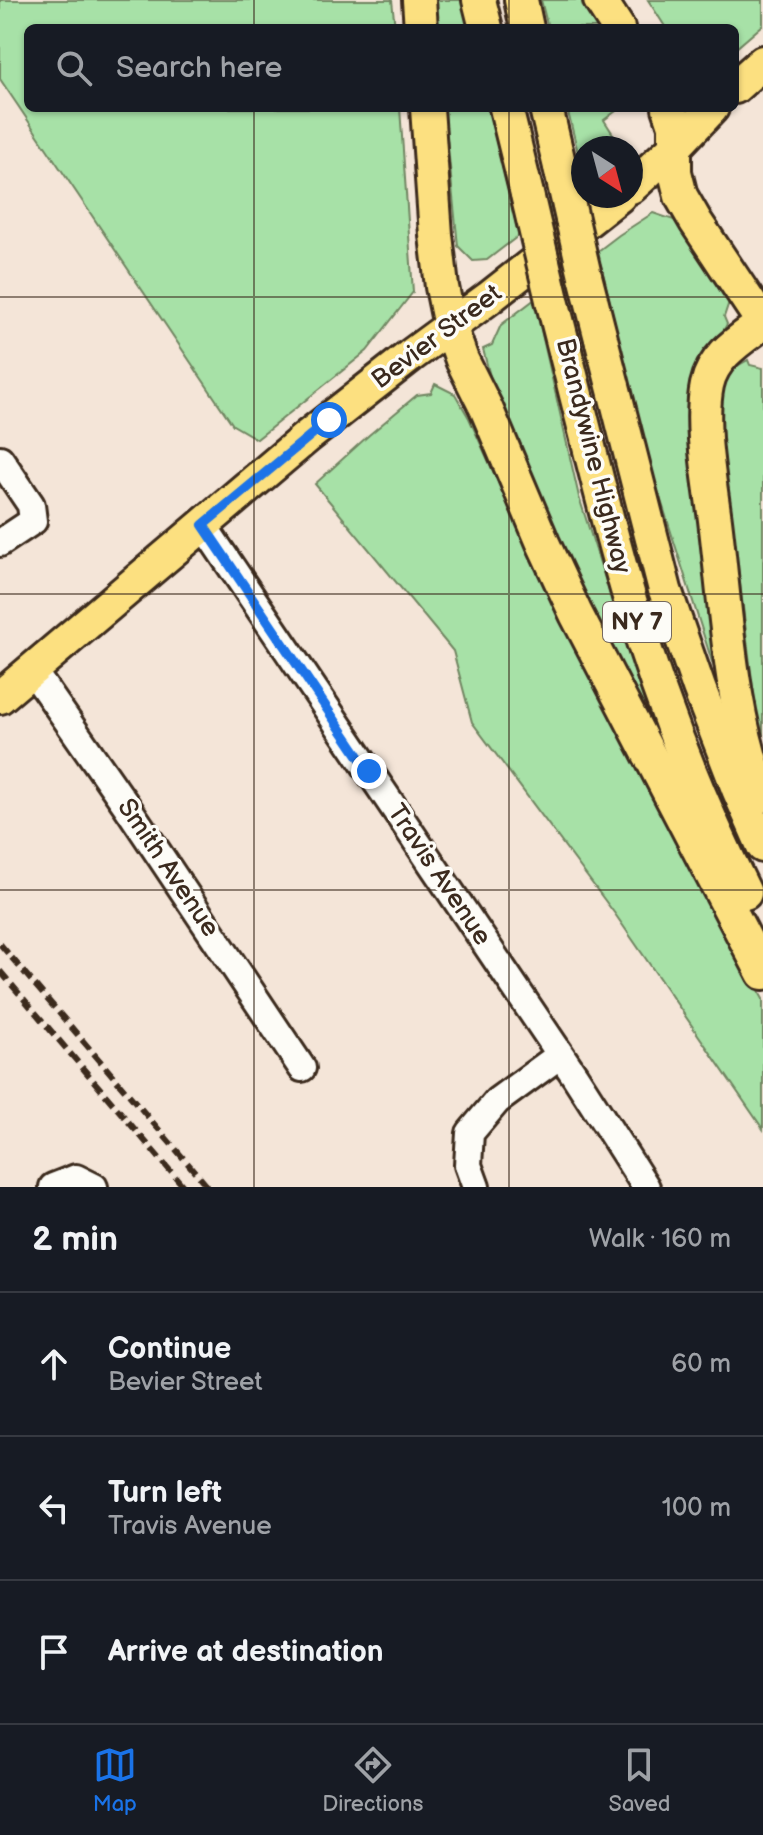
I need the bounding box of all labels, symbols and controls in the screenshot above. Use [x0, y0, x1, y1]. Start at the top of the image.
search box [24, 24, 739, 112]
icon: search [52, 46, 96, 90]
text: Search here [116, 50, 282, 86]
north arrow [571, 136, 643, 208]
street label: Bevier Street [366, 278, 508, 396]
street label: Brandywine Highway [549, 335, 637, 577]
route start [311, 402, 347, 438]
road number: NY 7 [603, 602, 671, 642]
route end [351, 753, 387, 789]
street label: Smith Avenue [110, 793, 226, 943]
street label: Travis Avenue [380, 799, 498, 951]
text: 2 min [32, 1219, 118, 1260]
text: Walk · 160 m [589, 1224, 731, 1255]
text: Continue [108, 1331, 231, 1367]
icon: ahead [32, 1342, 76, 1386]
text: 60 m [671, 1349, 731, 1380]
text: Bevier Street [108, 1367, 262, 1398]
text: Turn left [108, 1475, 222, 1511]
icon: left [32, 1486, 76, 1530]
text: 100 m [662, 1493, 731, 1524]
text: Travis Avenue [108, 1511, 272, 1542]
icon: arrive [32, 1630, 76, 1674]
text: Arrive at destination [108, 1634, 384, 1670]
tab: Map [93, 1743, 137, 1818]
tab: Directions [322, 1743, 423, 1818]
tab: Saved [609, 1743, 670, 1818]

